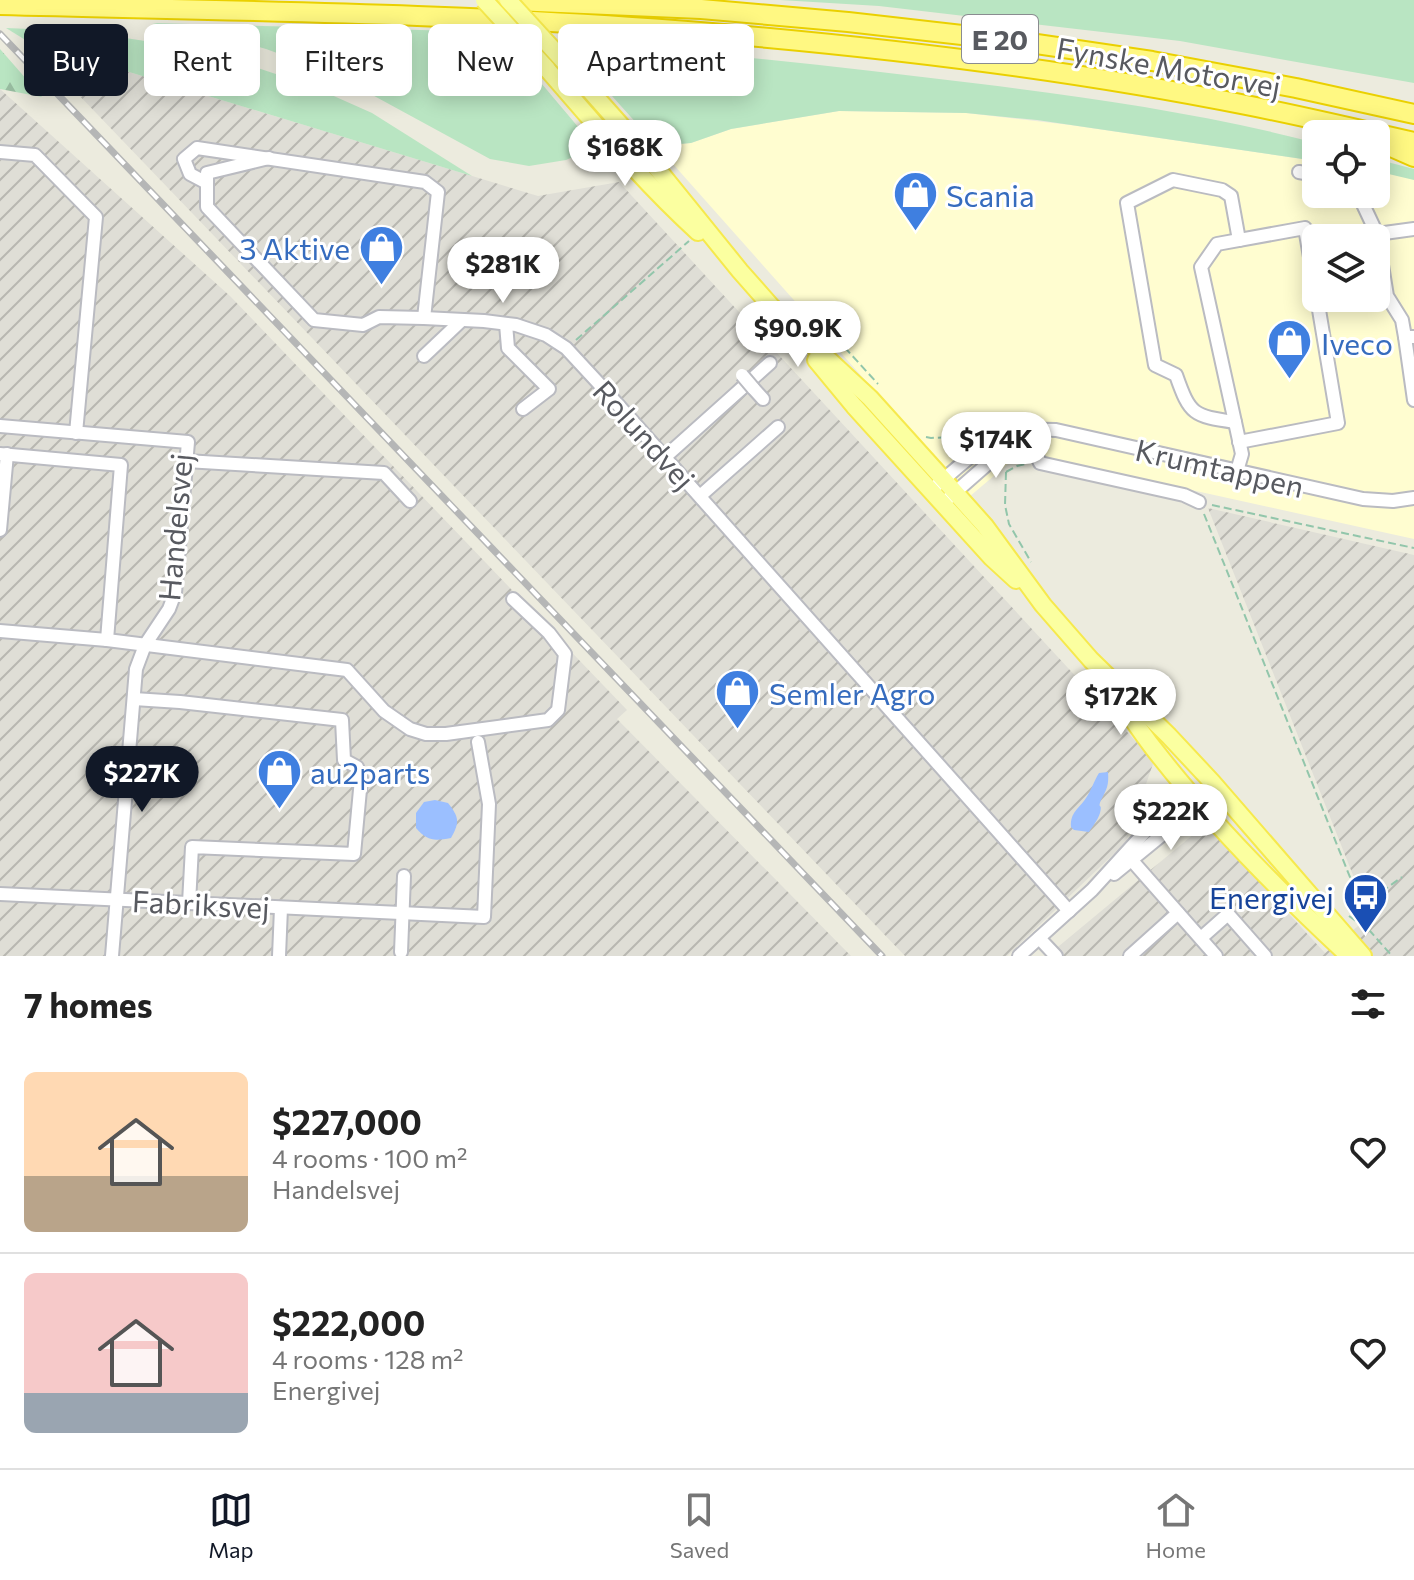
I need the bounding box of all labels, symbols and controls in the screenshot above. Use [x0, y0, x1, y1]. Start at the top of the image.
road number: E 20 [962, 15, 1038, 63]
chip: Buy [24, 24, 128, 96]
chip: Rent [144, 24, 260, 96]
chip: Filters [276, 24, 412, 96]
chip: New [428, 24, 542, 96]
chip: Apartment [558, 24, 754, 96]
street label: Fynske Motorvej [1054, 28, 1284, 104]
pin: $168K [569, 120, 681, 188]
map controls [1302, 120, 1390, 312]
button: locate [1302, 120, 1390, 208]
text: $168K [587, 130, 664, 161]
shop icon: Scania [891, 170, 939, 233]
place label: Scania [946, 176, 1035, 213]
shop icon: 3 Aktive [357, 223, 405, 286]
button: layers [1302, 224, 1390, 312]
place label: 3 Aktive [239, 229, 350, 266]
pin: $281K [447, 237, 559, 305]
text: $281K [465, 247, 541, 278]
pin: $90.9K [733, 301, 863, 369]
text: $90.9K [754, 311, 842, 342]
shop icon: Iveco [1266, 318, 1314, 381]
place label: Iveco [1321, 324, 1393, 361]
street label: Rolundvej [586, 372, 704, 496]
pin: $174K [940, 412, 1052, 480]
text: $174K [959, 422, 1033, 453]
street label: Krumtappen [1132, 430, 1308, 504]
street label: Handelsvej [149, 452, 199, 602]
shop icon: Semler Agro [714, 668, 762, 731]
pin: $172K [1065, 669, 1177, 737]
place label: Semler Agro [769, 674, 935, 711]
text: $172K [1084, 679, 1158, 710]
pin: $227K [86, 746, 198, 814]
shop icon: au2parts [255, 747, 303, 810]
place label: au2parts [310, 753, 430, 790]
text: $227K [104, 756, 180, 787]
pin: $222K [1115, 784, 1227, 852]
text: $222K [1132, 794, 1210, 825]
bus stop icon: Energivej [1341, 872, 1389, 935]
place label: Energivej [1209, 878, 1334, 915]
street label: Fabriksvej [131, 881, 271, 925]
icon: filters [1346, 982, 1390, 1026]
text: 7 homes [24, 983, 153, 1025]
text: $227,000 [272, 1100, 422, 1142]
icon: home [88, 1104, 184, 1200]
icon: heart [1346, 1130, 1390, 1174]
text: 4 rooms · 100 m² [272, 1142, 467, 1173]
text: Handelsvej [272, 1173, 400, 1204]
text: $222,000 [272, 1301, 425, 1343]
icon: home [88, 1305, 184, 1401]
icon: heart [1346, 1331, 1390, 1375]
text: 4 rooms · 128 m² [272, 1343, 464, 1374]
text: Energivej [272, 1374, 380, 1405]
tab: Map [208, 1488, 254, 1563]
tab: Saved [670, 1488, 729, 1563]
tab: Home [1145, 1488, 1206, 1563]

